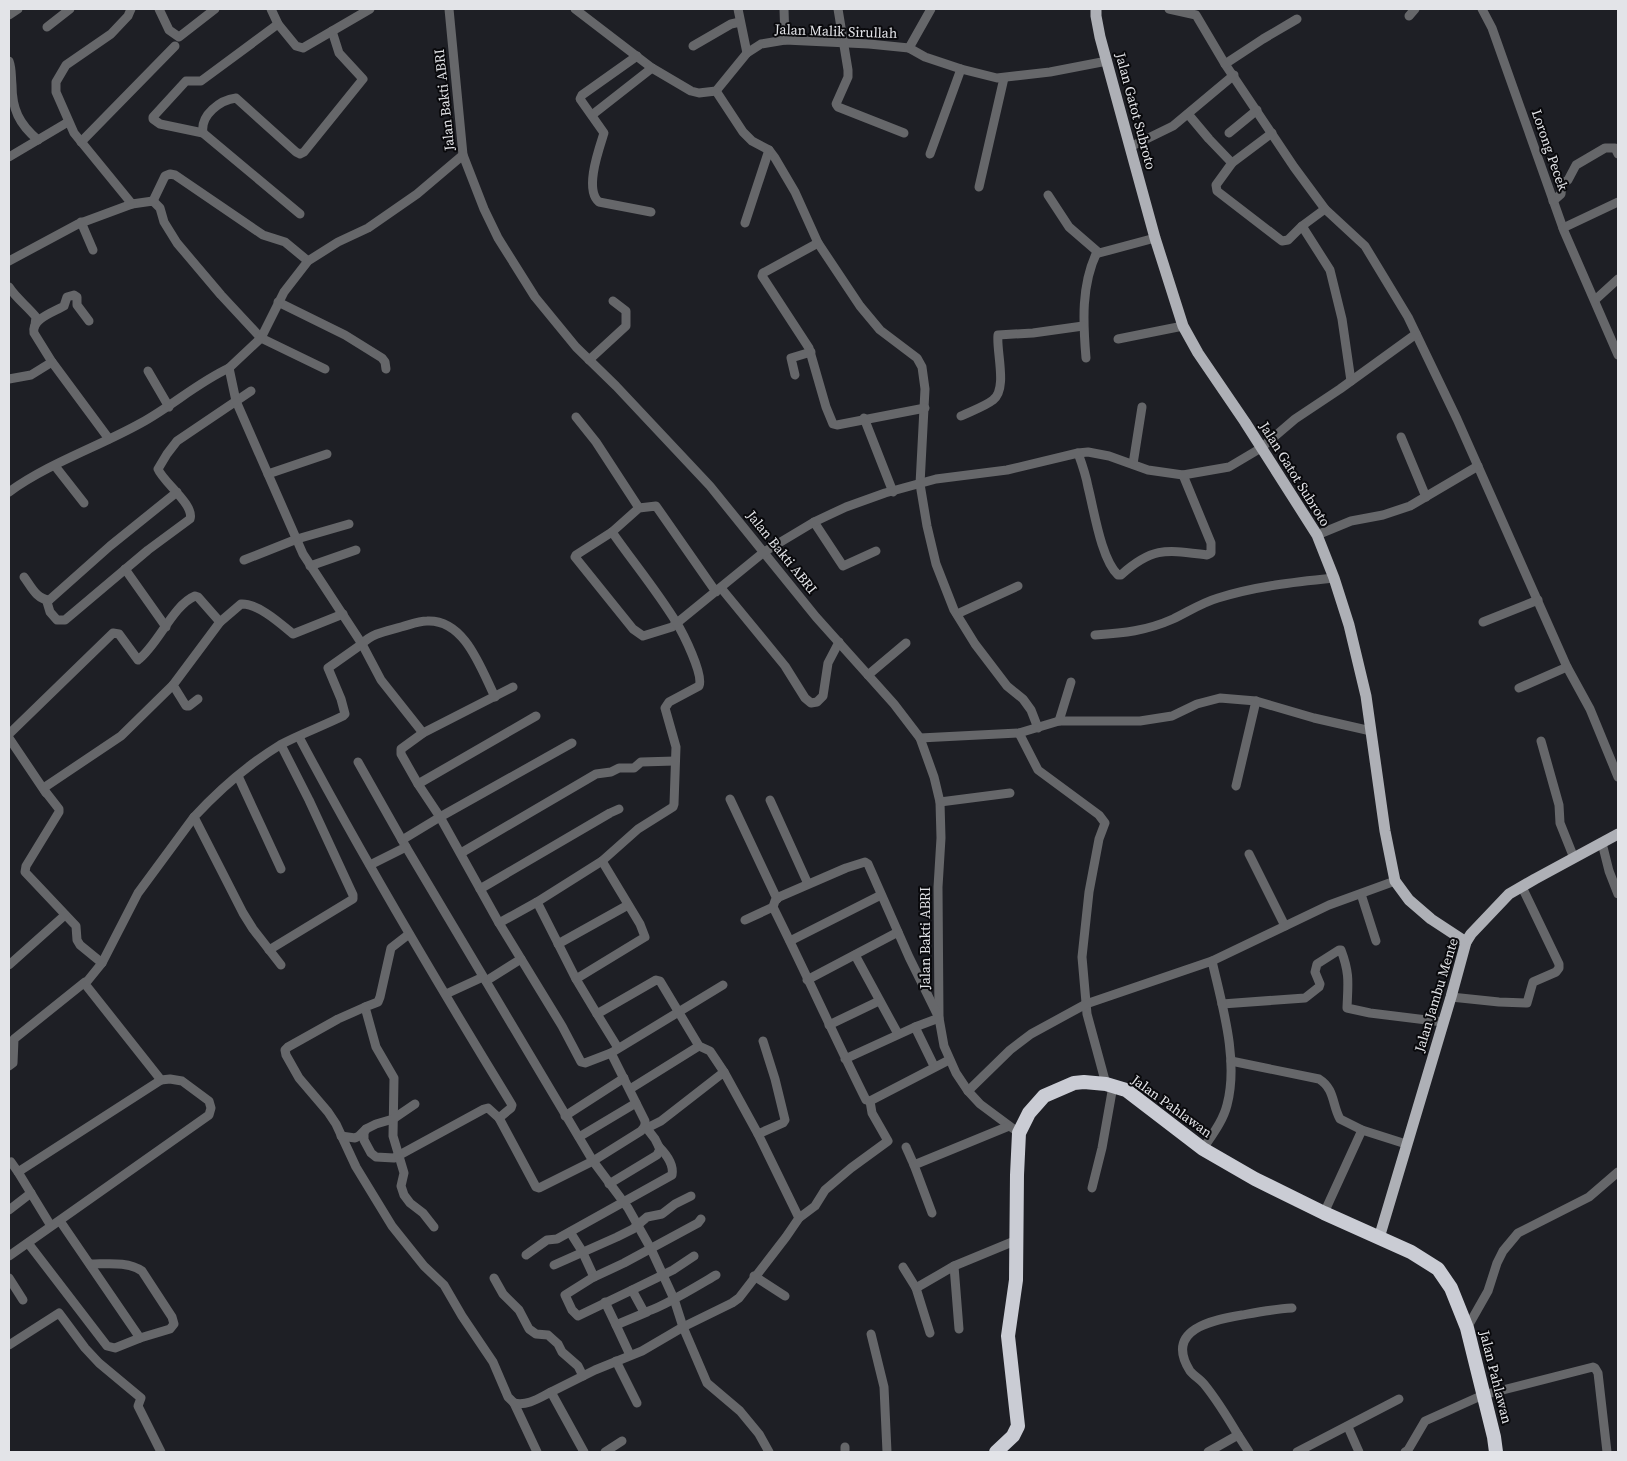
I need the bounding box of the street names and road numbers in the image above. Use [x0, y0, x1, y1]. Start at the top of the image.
street label: Jalan Malik Sirullah [773, 19, 898, 43]
street label: Jalan Bakti ABRI [429, 48, 459, 153]
street label: Jalan Gatot Subroto [1111, 49, 1161, 172]
street label: Lorong Pecek [1527, 107, 1573, 194]
street label: Jalan Gatot Subroto [1254, 417, 1336, 531]
street label: Jalan Bakti ABRI [741, 505, 822, 598]
street label: Jalan Bakti ABRI [915, 887, 935, 990]
street label: Jalan Jambu Mente [1409, 935, 1463, 1055]
street label: Jalan Pahlawan [1127, 1069, 1217, 1142]
street label: Jalan Pahlawan [1475, 1327, 1517, 1426]

